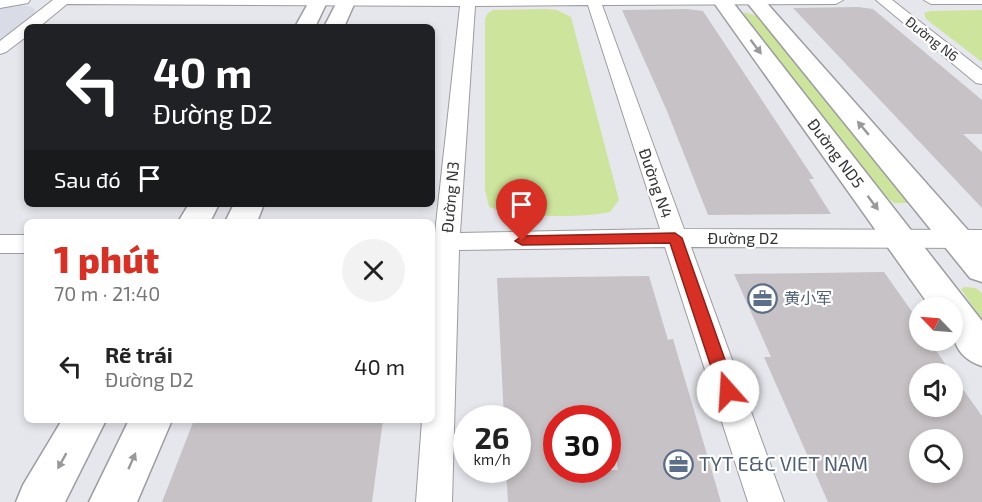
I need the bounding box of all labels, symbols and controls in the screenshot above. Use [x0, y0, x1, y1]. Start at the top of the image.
street label: Đường N6 [902, 13, 962, 65]
one-way arrow [749, 39, 761, 54]
text: 40 m [153, 46, 252, 96]
icon: left [54, 48, 132, 126]
text: Đường D2 [153, 97, 273, 129]
street label: Đường ND5 [804, 114, 869, 191]
one-way arrow [857, 121, 870, 136]
street label: Đường N4 [636, 145, 677, 220]
street label: Đường N3 [437, 161, 462, 233]
icon: arrive [133, 162, 166, 195]
text: Sau đó [54, 166, 121, 192]
pin [496, 179, 547, 241]
icon: arrive [505, 188, 538, 221]
one-way arrow [867, 194, 879, 210]
street label: Đường D2 [708, 228, 778, 247]
text: 1 phút [54, 237, 159, 280]
button: close [342, 239, 405, 302]
text: 70 m · 21:40 [54, 281, 160, 305]
office icon: 黄小军 [747, 282, 779, 314]
place label: 黄小军 [784, 288, 832, 307]
north arrow [909, 297, 963, 351]
map controls [909, 297, 963, 483]
text: Rẽ trái [105, 341, 173, 367]
icon: left [54, 350, 87, 383]
text: 40 m [354, 353, 405, 379]
position arrow [696, 359, 760, 423]
button: sound [909, 363, 963, 417]
text: Đường D2 [105, 367, 194, 391]
speed limit sign: 30 [543, 405, 621, 483]
text: 26 [474, 419, 510, 455]
button: search [909, 429, 963, 483]
office icon: TYT E&C VIET NAM [662, 448, 694, 480]
text: km/h [473, 450, 511, 468]
place label: TYT E&C VIET NAM [699, 451, 868, 475]
one-way arrow [128, 452, 137, 470]
one-way arrow [57, 453, 67, 470]

